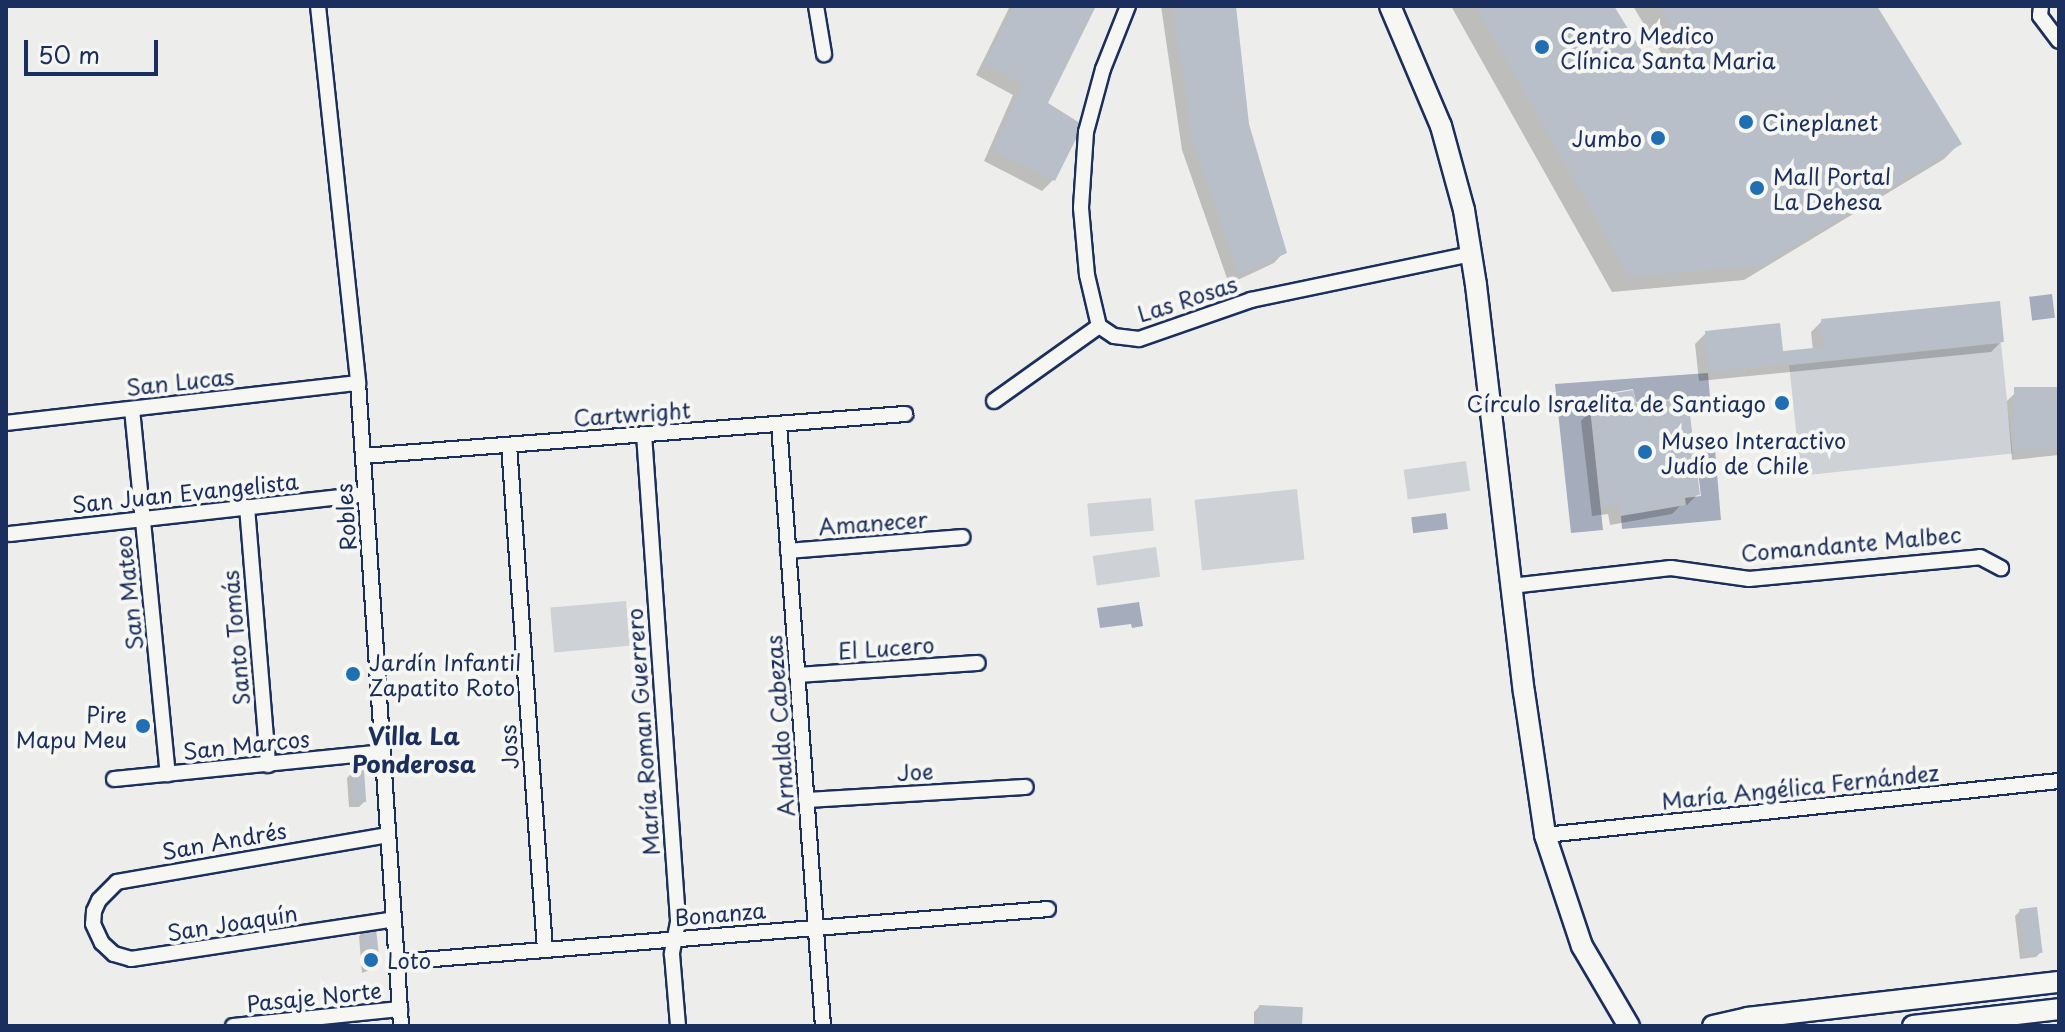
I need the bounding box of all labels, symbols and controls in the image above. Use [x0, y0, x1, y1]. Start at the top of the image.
place label: Centro Medico Clínica Santa Maria [1560, 21, 1774, 72]
scale bar [28, 24, 162, 74]
text: 50 m [38, 36, 100, 72]
marker: Centro Medico Clínica Santa Maria [1531, 36, 1553, 58]
place label: Cineplanet [1762, 109, 1878, 135]
marker: Cineplanet [1737, 113, 1755, 131]
place label: Jumbo [1572, 125, 1642, 151]
marker: Jumbo [1649, 129, 1667, 147]
place label: Mall Portal La Dehesa [1773, 162, 1891, 214]
marker: Mall Portal La Dehesa [1748, 179, 1766, 197]
street label: Las Rosas [1133, 269, 1241, 327]
street label: San Lucas [125, 362, 235, 400]
place label: Círculo Israelita de Santiago [1467, 390, 1766, 416]
marker: Círculo Israelita de Santiago [1773, 394, 1791, 412]
street label: Cartwright [573, 396, 691, 430]
place label: Museo Interactivo Judío de Chile [1661, 426, 1848, 478]
marker: Museo Interactivo Judío de Chile [1636, 443, 1654, 461]
street label: San Juan Evangelista [71, 467, 299, 517]
street label: Robles [329, 482, 361, 552]
street label: Amanecer [817, 505, 929, 539]
street label: Comandante Malbec [1740, 520, 1962, 566]
street label: San Mateo [109, 535, 147, 651]
street label: Santo Tomás [216, 569, 254, 707]
street label: María Roman Guerrero [620, 607, 664, 857]
street label: El Lucero [837, 630, 935, 664]
street label: Arnaldo Cabezas [760, 635, 798, 817]
place label: Jardín Infantil Zapatito Roto [369, 648, 521, 700]
marker: Jardín Infantil Zapatito Roto [344, 665, 362, 683]
place label: Pire Mapu Meu [16, 700, 127, 752]
marker: Pire Mapu Meu [134, 717, 152, 735]
district label: Villa La Ponderosa [352, 722, 476, 778]
street label: San Marcos [182, 724, 310, 764]
street label: Joss [493, 724, 523, 770]
street label: Joe [896, 757, 934, 785]
street label: María Angélica Fernández [1659, 758, 1941, 814]
street label: San Andrés [160, 816, 288, 864]
street label: Bonanza [673, 896, 767, 930]
street label: San Joaquín [165, 899, 299, 945]
place label: Loto [387, 947, 431, 973]
marker: Loto [362, 951, 380, 969]
street label: Pasaje Norte [246, 976, 382, 1016]

